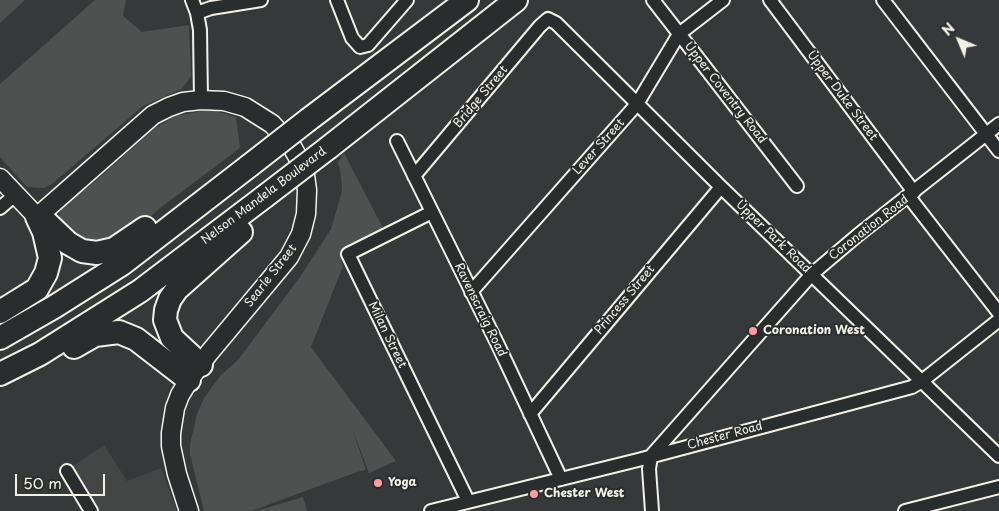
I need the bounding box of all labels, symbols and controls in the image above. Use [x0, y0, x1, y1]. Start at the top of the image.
north arrow [934, 15, 984, 65]
text: N [937, 18, 959, 40]
street label: Upper Coventry Road [681, 39, 769, 147]
street label: Upper Duke Street [804, 48, 880, 144]
street label: Bridge Street [451, 63, 511, 131]
street label: Lever Street [570, 116, 628, 178]
street label: Nelson Mandela Boulevard [199, 144, 329, 248]
street label: Coronation Road [826, 192, 912, 264]
street label: Upper Park Road [732, 197, 814, 277]
street label: Searle Street [242, 242, 300, 310]
street label: Ravenscraig Road [451, 261, 509, 359]
street label: Princess Street [592, 262, 658, 338]
street label: Milan Street [365, 299, 409, 371]
place label: Coronation West [763, 324, 865, 338]
marker: Coronation West [747, 325, 759, 337]
street label: Chester Road [686, 419, 764, 453]
scale bar [18, 464, 108, 496]
text: 50 m [23, 471, 62, 494]
place label: Yoga [388, 476, 417, 490]
marker: Yoga [372, 477, 384, 489]
place label: Chester West [544, 487, 625, 501]
marker: Chester West [528, 488, 540, 500]

